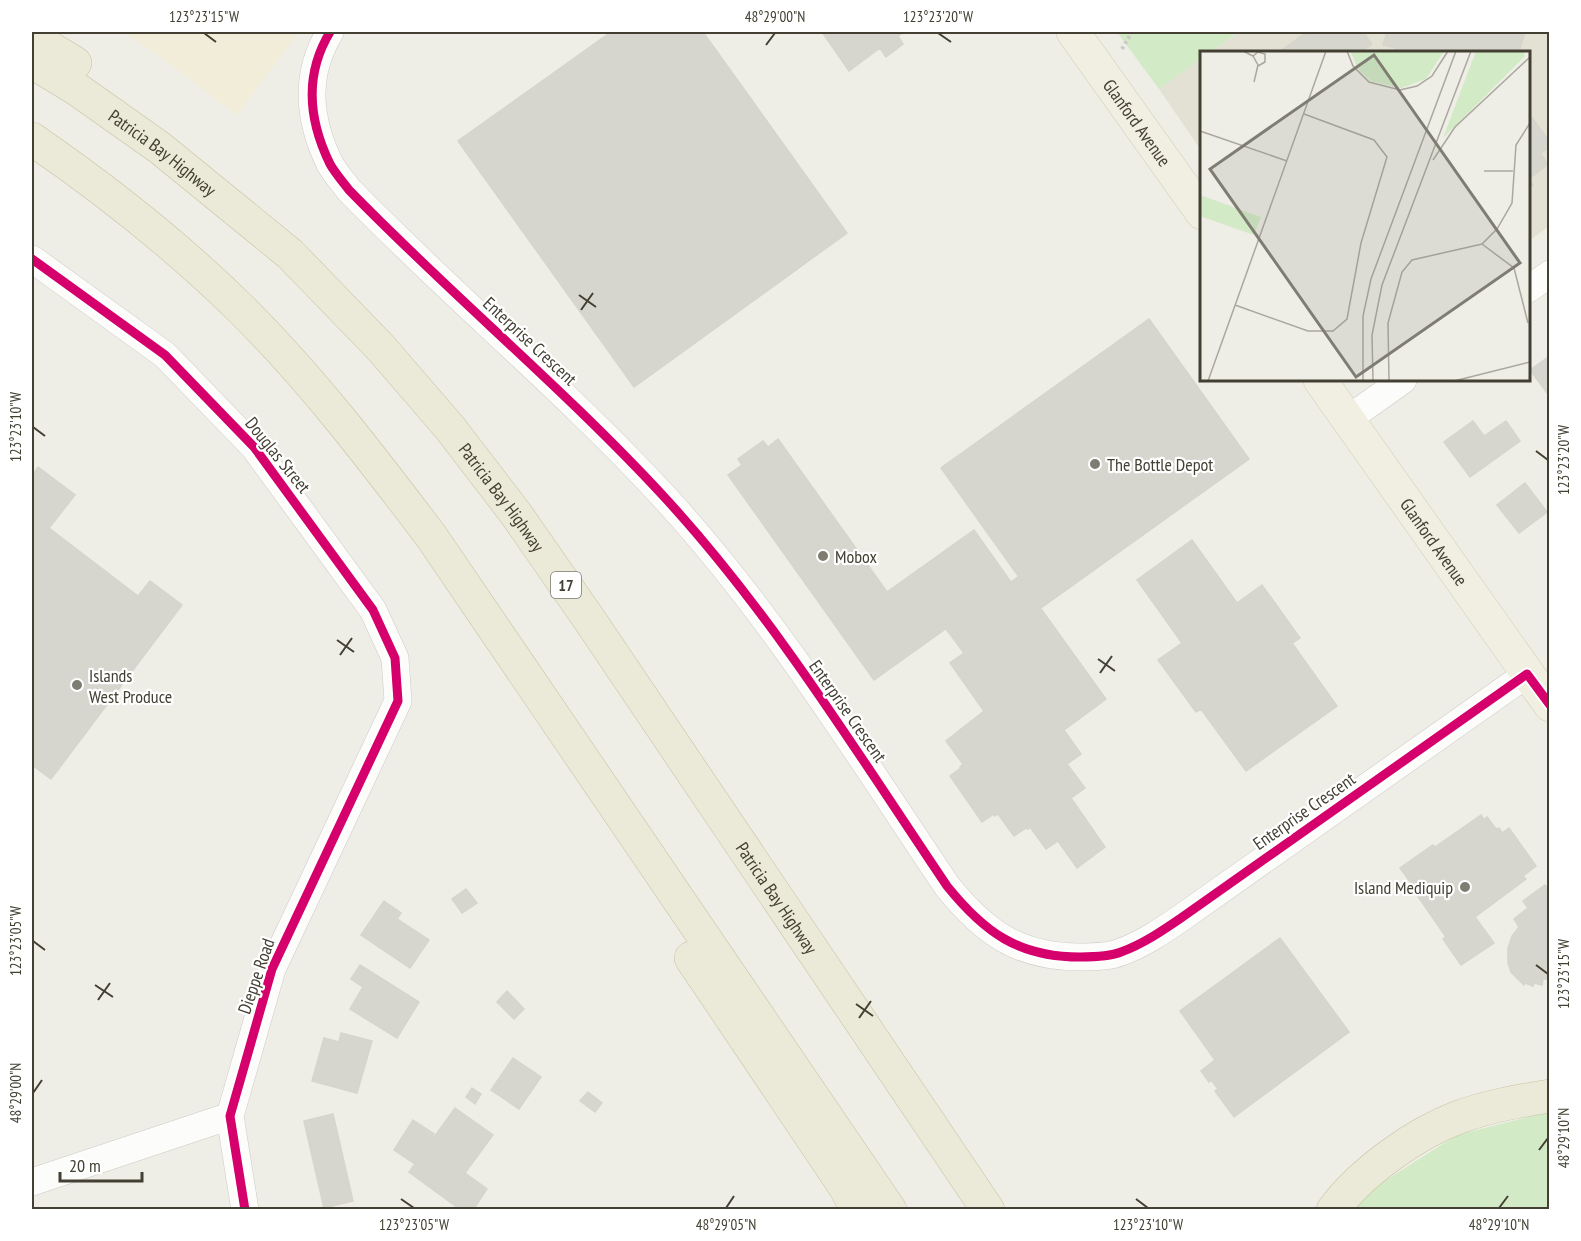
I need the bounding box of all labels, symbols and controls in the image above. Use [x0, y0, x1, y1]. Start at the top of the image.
text: 123°23'15"W [169, 7, 239, 26]
text: 48°29'00"N [745, 7, 805, 26]
text: 123°23'20"W [903, 7, 973, 26]
inset map [1200, 51, 1530, 381]
street label: Glanford Avenue [1098, 74, 1176, 171]
street label: Patricia Bay Highway [104, 104, 221, 201]
street label: Enterprise Crescent [478, 292, 582, 390]
text: 123°23'10"W [6, 392, 25, 462]
street label: Douglas Street [240, 412, 316, 498]
text: 123°23'20"W [1554, 425, 1573, 495]
street label: Patricia Bay Highway [454, 438, 550, 556]
place label: The Bottle Depot [1107, 453, 1213, 476]
marker: The Bottle Depot [1088, 457, 1102, 471]
street label: Glanford Avenue [1396, 493, 1473, 590]
place label: Mobox [835, 545, 877, 568]
marker: Mobox [816, 549, 830, 563]
road number: 17 [551, 572, 581, 598]
street label: Enterprise Crescent [804, 655, 892, 767]
place label: Islands West Produce [89, 664, 172, 708]
marker: Islands West Produce [70, 678, 84, 692]
street label: Enterprise Crescent [1248, 767, 1360, 855]
street label: Patricia Bay Highway [731, 837, 823, 958]
place label: Island Mediquip [1354, 876, 1453, 899]
marker: Island Mediquip [1458, 880, 1472, 894]
text: 123°23'05"W [6, 906, 25, 976]
street label: Dieppe Road [232, 935, 280, 1017]
text: 123°23'15"W [1554, 939, 1573, 1009]
text: 48°29'00"N [6, 1063, 25, 1123]
text: 48°29'10"N [1554, 1108, 1573, 1168]
scale bar [60, 1145, 142, 1183]
text: 20 m [69, 1154, 101, 1177]
text: 123°23'05"W [379, 1215, 449, 1234]
text: 48°29'05"N [696, 1215, 756, 1234]
text: 123°23'10"W [1113, 1215, 1183, 1234]
text: 48°29'10"N [1469, 1215, 1529, 1234]

